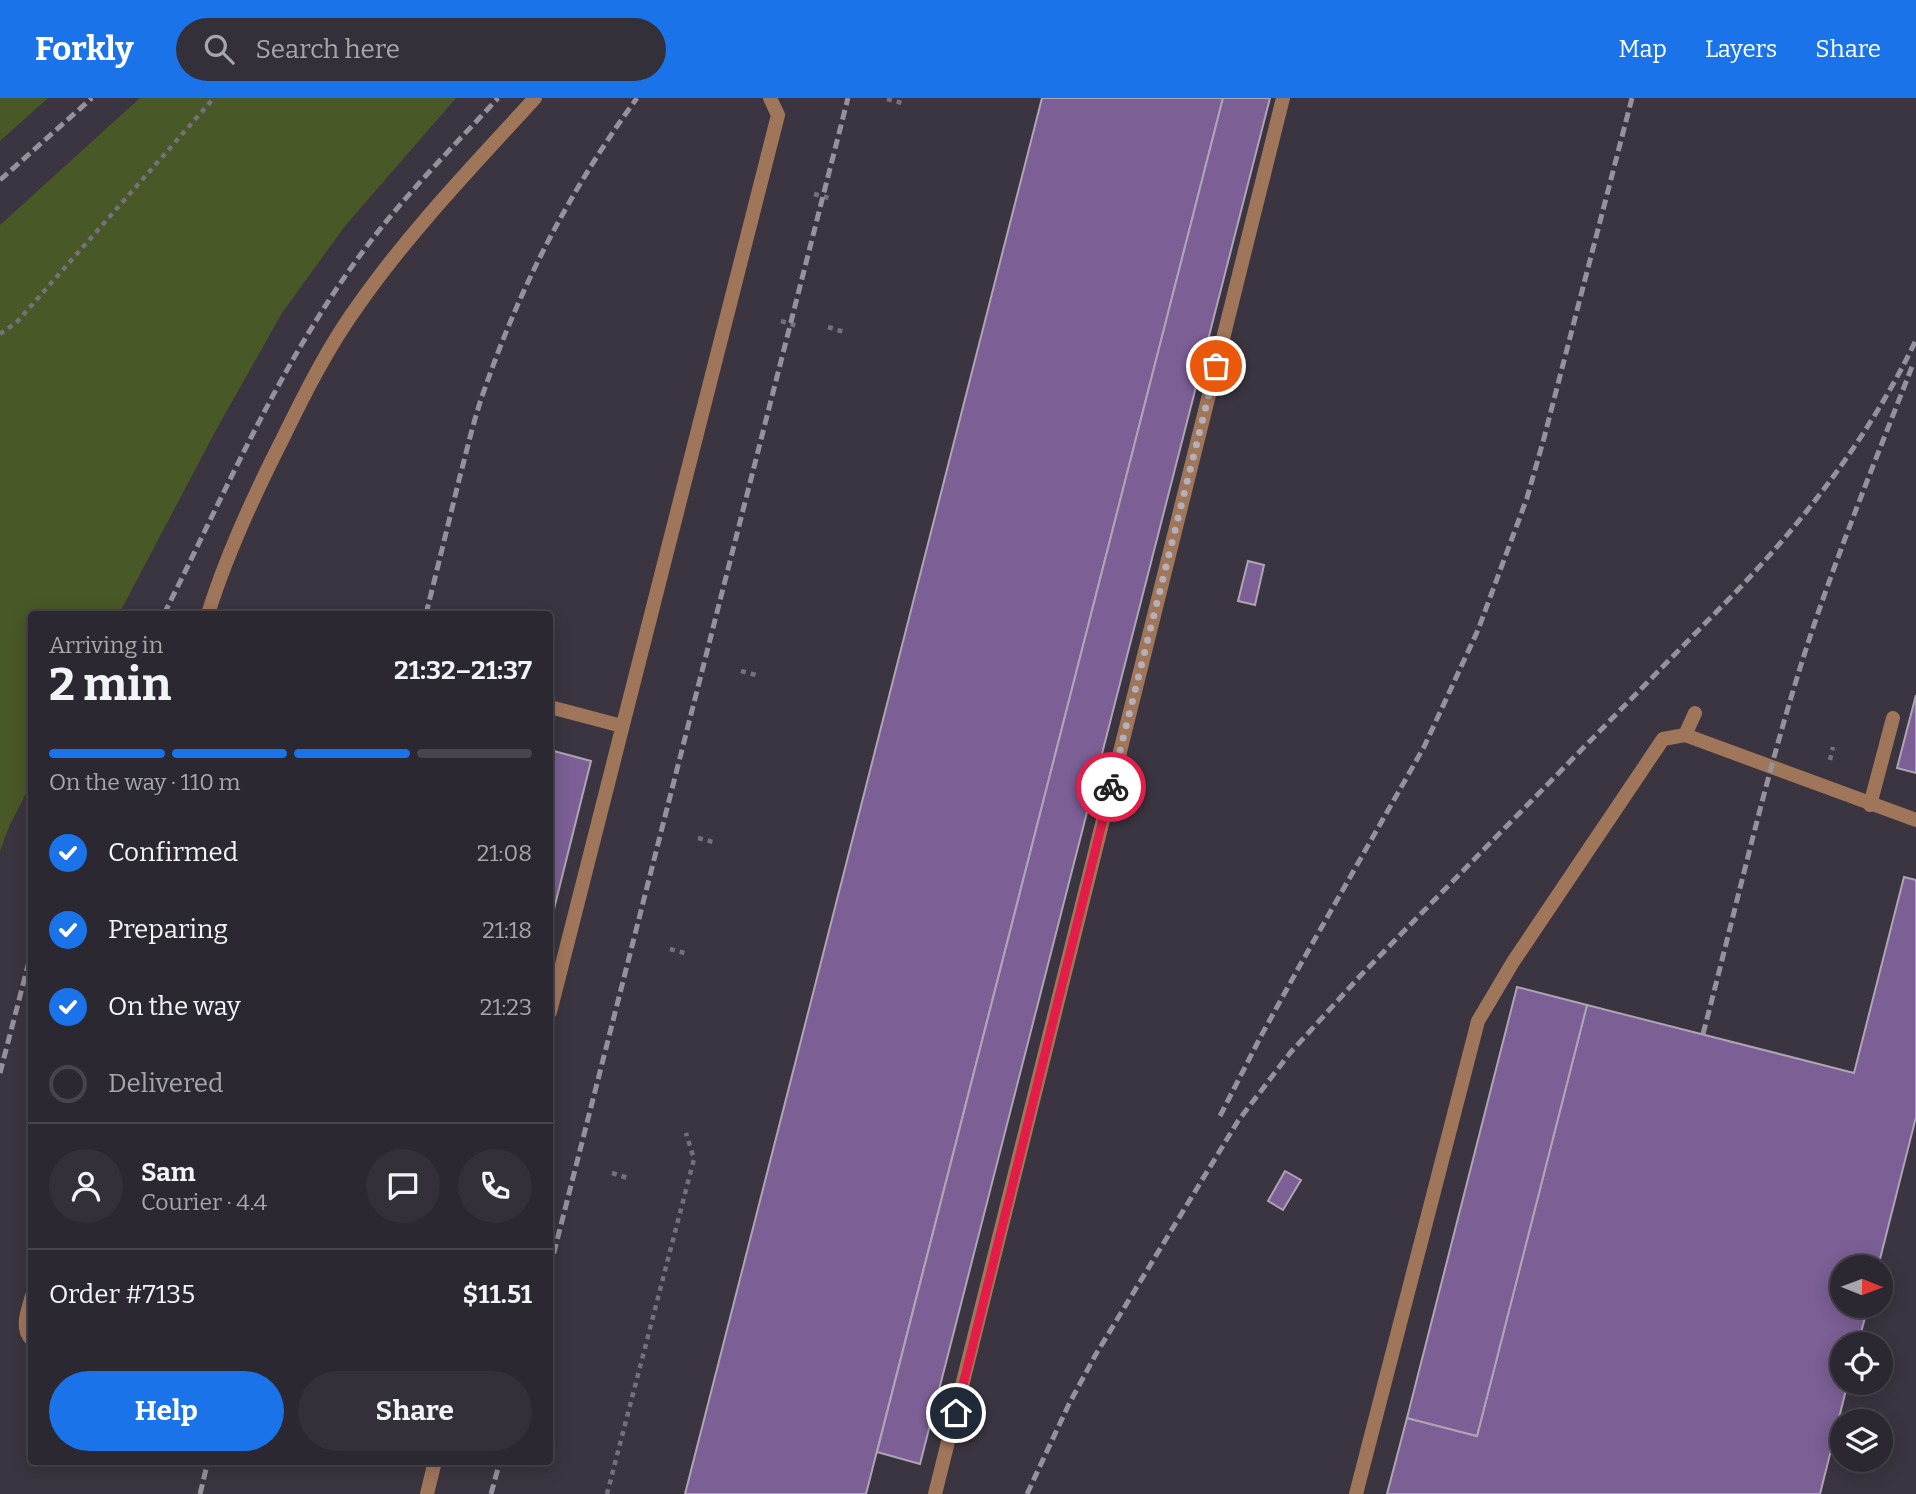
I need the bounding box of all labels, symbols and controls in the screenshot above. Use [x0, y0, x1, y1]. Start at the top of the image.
search box [176, 18, 666, 81]
text: Forkly [35, 29, 134, 69]
icon: search [200, 30, 238, 68]
text: Search here [256, 34, 400, 65]
text: Map [1619, 35, 1667, 63]
text: Layers [1705, 35, 1777, 63]
text: Share [1815, 35, 1881, 63]
pin [1186, 336, 1246, 396]
icon: bag [1197, 347, 1235, 385]
text: Arriving in [49, 631, 163, 659]
text: 21:32–21:37 [394, 655, 532, 686]
text: 2 min [49, 657, 171, 712]
courier [1076, 752, 1146, 822]
text: On the way · 110 m [49, 768, 241, 796]
icon: bike [1092, 768, 1130, 806]
icon: check [49, 834, 87, 872]
text: Confirmed [108, 837, 238, 868]
text: 21:08 [477, 839, 532, 867]
icon: check [49, 911, 87, 949]
text: Preparing [108, 914, 228, 945]
text: 21:18 [482, 916, 532, 944]
icon: check [49, 988, 87, 1026]
text: On the way [108, 991, 241, 1022]
text: 21:23 [480, 993, 532, 1021]
text: Delivered [108, 1068, 223, 1099]
button: person [49, 1149, 123, 1223]
button: chat [366, 1149, 440, 1223]
button: phone [458, 1149, 532, 1223]
text: Sam [141, 1157, 196, 1188]
text: Courier · 4.4 [141, 1188, 267, 1216]
north arrow [1830, 1255, 1894, 1318]
map controls [1830, 1255, 1893, 1472]
text: Order #7135 [49, 1279, 195, 1310]
text: $11.51 [463, 1279, 532, 1310]
button: locate [1830, 1332, 1893, 1395]
button: Help [49, 1371, 284, 1451]
button: Share [298, 1371, 532, 1451]
pin [926, 1383, 986, 1443]
icon: home [937, 1394, 975, 1432]
button: layers [1830, 1409, 1893, 1472]

